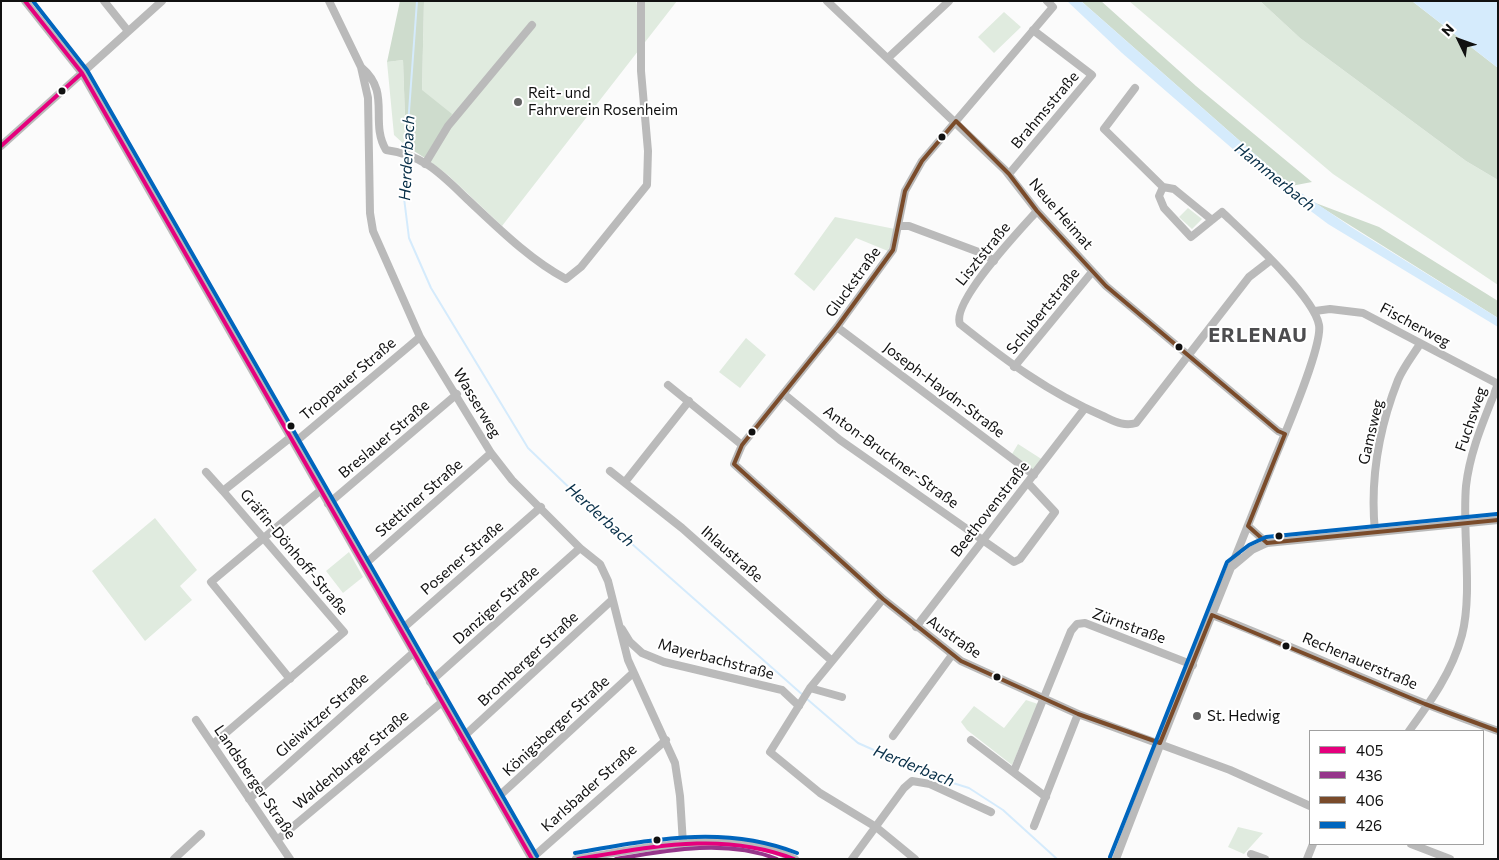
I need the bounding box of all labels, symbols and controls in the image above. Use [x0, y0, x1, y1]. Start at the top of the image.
north arrow [1434, 15, 1484, 65]
text: N [1438, 20, 1457, 39]
street label: Brahmsstraße [1007, 68, 1083, 152]
place label: Reit- und Fahrverein Rosenheim [528, 84, 678, 119]
unlabelled marker [57, 86, 67, 96]
marker: Reit- und Fahrverein Rosenheim [512, 96, 524, 108]
water label: Herderbach [395, 115, 419, 201]
unlabelled marker [937, 132, 947, 142]
water label: Hammerbach [1231, 139, 1319, 215]
street label: Neue Heimat [1025, 175, 1097, 253]
street label: Lisztstraße [952, 219, 1014, 289]
street label: Gluckstraße [822, 243, 884, 321]
street label: Schubertstraße [1003, 264, 1083, 358]
street label: Fischerweg [1377, 299, 1453, 351]
district label: ERLENAU [1207, 323, 1309, 347]
street label: Troppauer Straße [297, 334, 399, 424]
street label: Joseph-Haydn-Straße [880, 338, 1008, 442]
unlabelled marker [1174, 342, 1184, 352]
street label: Wasserweg [449, 365, 505, 441]
street label: Fuchsweg [1452, 384, 1490, 454]
street label: Breslauer Straße [335, 396, 433, 482]
street label: Gamsweg [1355, 398, 1387, 466]
street label: Anton-Bruckner-Straße [820, 402, 962, 512]
unlabelled marker [286, 421, 296, 431]
unlabelled marker [747, 427, 757, 437]
street label: Stettiner Straße [372, 455, 466, 541]
street label: Beethovenstraße [947, 458, 1033, 560]
water label: Herderbach [562, 479, 638, 551]
street label: Gräfin-Dönhoff-Straße [236, 486, 352, 618]
street label: Posener Straße [417, 517, 507, 599]
street label: Ihlaustraße [697, 522, 767, 586]
unlabelled marker [1274, 531, 1284, 541]
street label: Danziger Straße [449, 562, 543, 648]
street label: Zürnstraße [1090, 604, 1168, 648]
street label: Bromberger Straße [474, 608, 582, 710]
street label: Austraße [923, 612, 985, 662]
street label: Rechenauerstraße [1300, 629, 1420, 693]
street label: Mayerbachstraße [656, 635, 776, 683]
unlabelled marker [1281, 641, 1291, 651]
street label: Gleiwitzer Straße [272, 669, 372, 761]
street label: Königsberger Straße [499, 672, 613, 780]
unlabelled marker [992, 672, 1002, 682]
street label: Waldenburger Straße [290, 707, 412, 813]
place label: St. Hedwig [1207, 707, 1280, 725]
marker: St. Hedwig [1191, 710, 1203, 722]
street label: Landsberger Straße [210, 722, 300, 842]
legend [1309, 730, 1484, 845]
street label: Karlsbader Straße [538, 740, 640, 836]
water label: Herderbach [871, 741, 957, 791]
text: 405 [1356, 741, 1383, 759]
text: 436 [1356, 766, 1383, 784]
text: 406 [1356, 791, 1384, 809]
text: 426 [1356, 816, 1382, 834]
unlabelled marker [652, 835, 662, 845]

